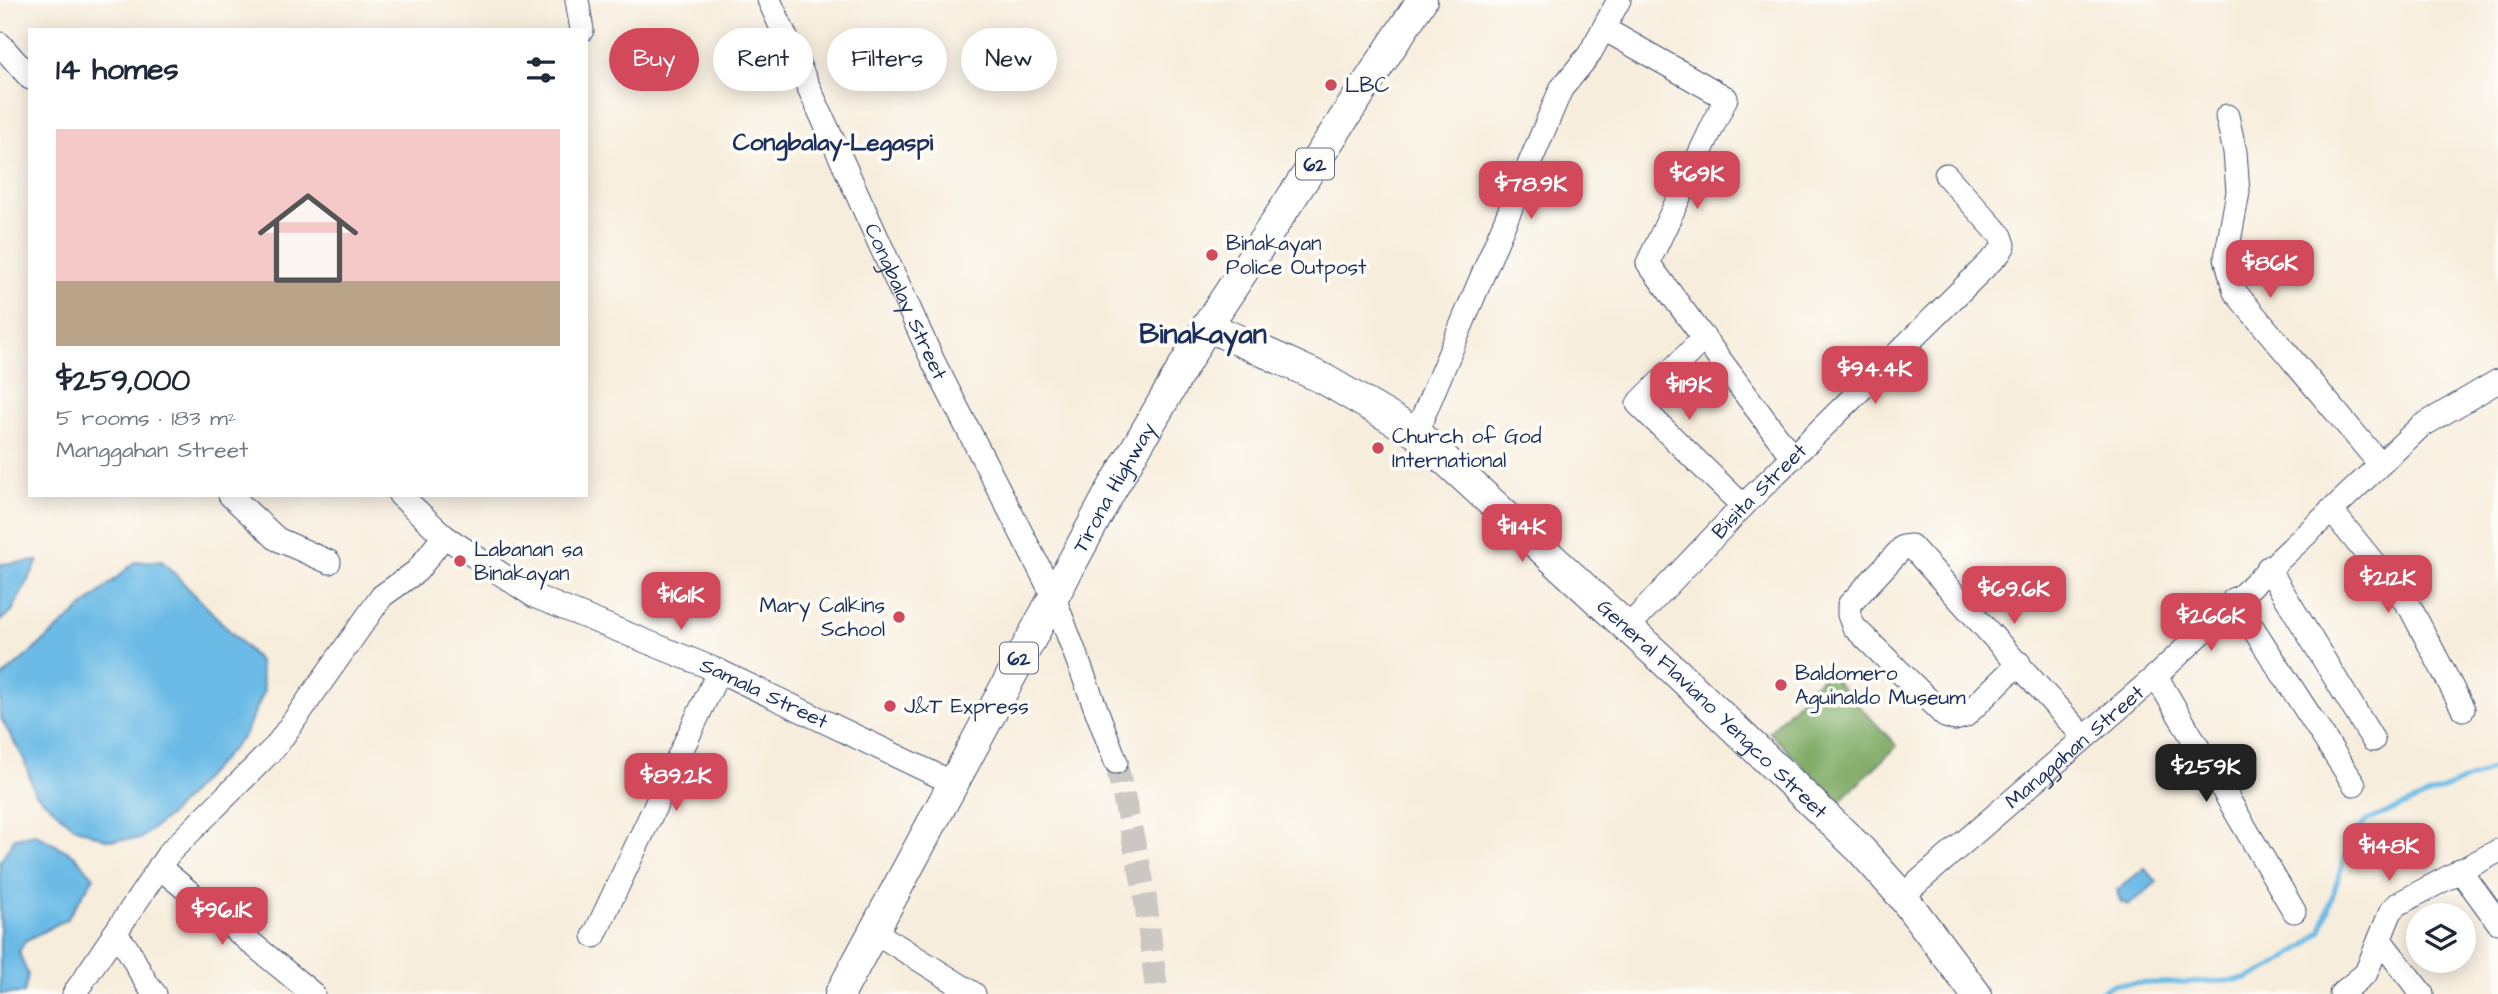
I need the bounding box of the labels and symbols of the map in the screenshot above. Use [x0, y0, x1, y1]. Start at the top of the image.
place label: LBC [1345, 71, 1389, 100]
marker: LBC [1323, 77, 1339, 93]
district label: Congbalay-Legaspi [733, 126, 934, 162]
road number: 62 [1296, 148, 1334, 180]
pin: $69K [1656, 152, 1738, 211]
pin: $78.9K [1474, 162, 1588, 221]
street label: Congbalay Street [857, 219, 954, 385]
place label: Binakayan Police Outpost [1226, 229, 1367, 283]
pin: $86K [2229, 240, 2311, 300]
marker: Binakayan Police Outpost [1204, 247, 1220, 263]
district label: Binakayan [1139, 315, 1267, 357]
pin: $94.4K [1818, 346, 1932, 406]
pin: $119K [1640, 362, 1738, 422]
street label: Tirona Highway [1066, 417, 1165, 558]
place label: Church of God International [1392, 422, 1542, 475]
street label: Bisita Street [1705, 436, 1814, 545]
marker: Church of God International [1370, 440, 1386, 456]
pin: $114K [1473, 504, 1571, 564]
place label: Labanan sa Binakayan [474, 535, 583, 590]
marker: Labanan sa Binakayan [452, 553, 468, 569]
pin: $212K [2339, 556, 2437, 615]
pin: $69.6K [1957, 566, 2071, 626]
pin: $161K [632, 572, 730, 632]
place label: Mary Calkins School [759, 591, 885, 644]
street label: General Flaviano Yengco Street [1590, 592, 1834, 826]
pin: $266K [2162, 594, 2260, 653]
marker: Mary Calkins School [891, 609, 907, 625]
road number: 62 [1000, 642, 1038, 674]
street label: Samala Street [696, 651, 833, 736]
place label: Baldomero Aguinaldo Museum [1795, 659, 1966, 714]
marker: Baldomero Aguinaldo Museum [1773, 677, 1789, 693]
street label: Manggahan Street [1999, 678, 2151, 816]
place label: J&T Express [904, 692, 1029, 722]
marker: J&T Express [882, 698, 898, 714]
pin: $259K [2157, 744, 2255, 804]
pin: $89.2K [619, 754, 733, 813]
pin: $148K [2340, 824, 2438, 883]
pin: $96.1K [165, 888, 279, 947]

